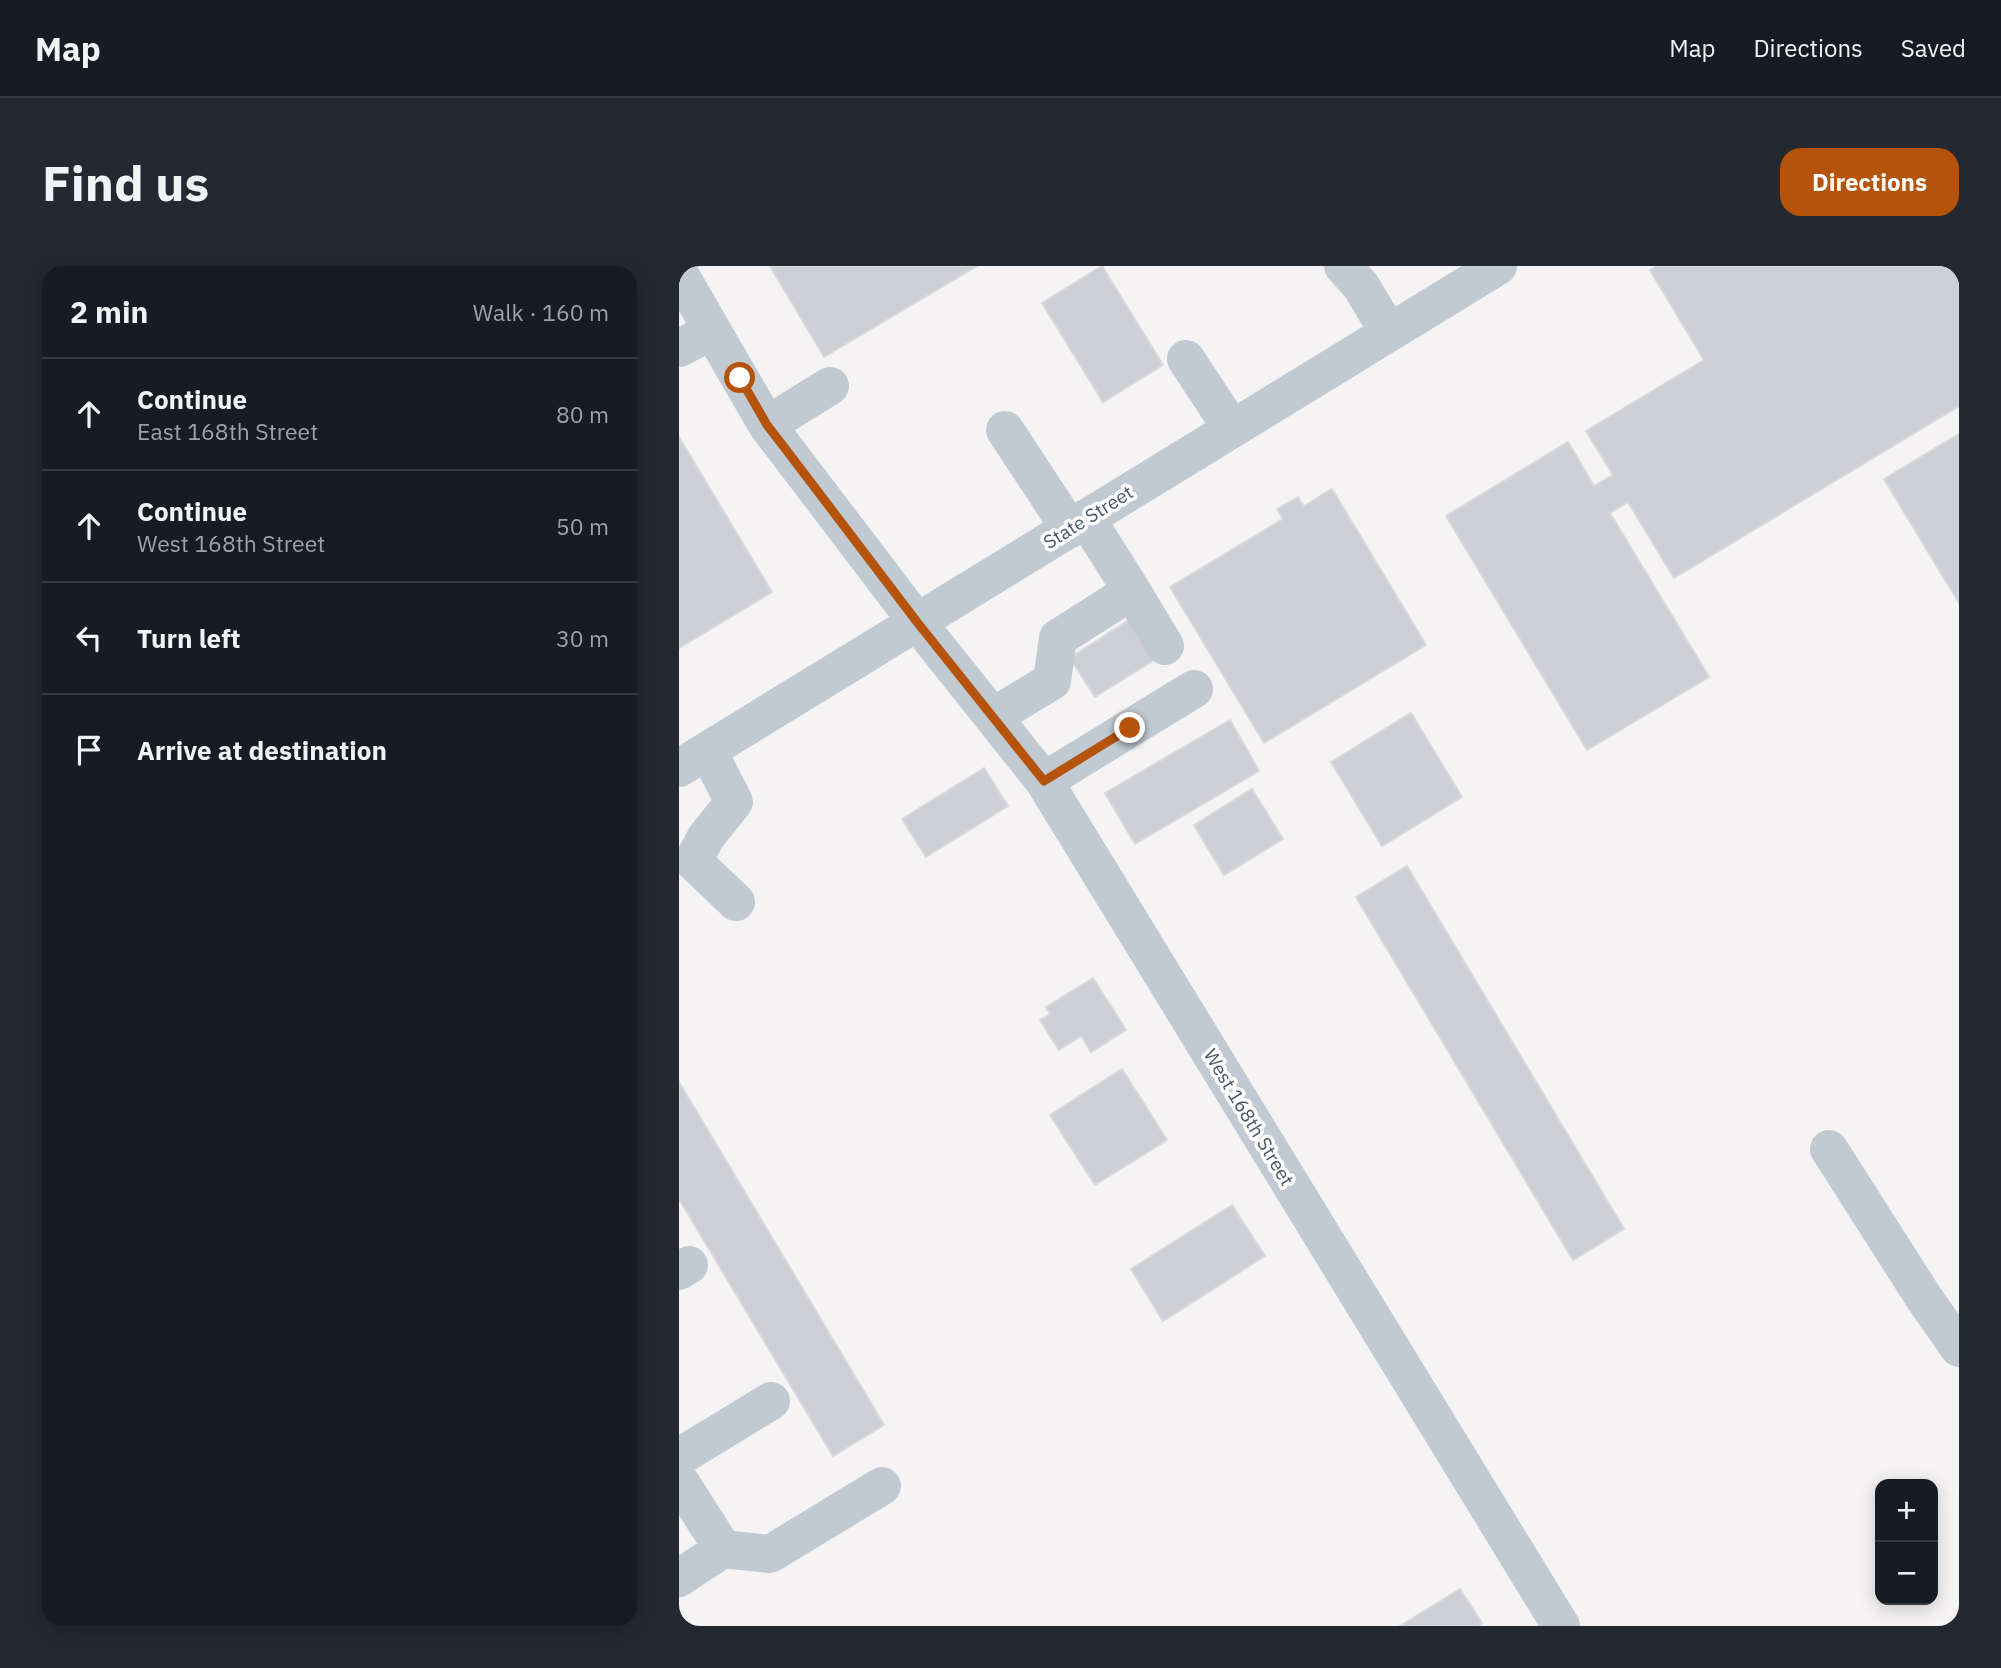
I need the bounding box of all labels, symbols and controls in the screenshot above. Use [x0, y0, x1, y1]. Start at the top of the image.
text: Map [35, 27, 101, 70]
text: Map [1669, 32, 1715, 64]
text: Directions [1753, 32, 1863, 64]
text: Saved [1901, 32, 1966, 64]
button: Directions [1780, 148, 1959, 216]
text: Find us [42, 151, 209, 214]
text: 2 min [70, 292, 148, 331]
text: Walk · 160 m [473, 297, 609, 327]
route start [724, 362, 755, 393]
text: Continue [137, 382, 247, 416]
icon: ahead [70, 395, 108, 433]
text: 80 m [556, 399, 609, 429]
text: East 168th Street [137, 416, 318, 446]
street label: State Street [1039, 480, 1137, 554]
text: Continue [137, 494, 247, 528]
icon: ahead [70, 507, 108, 545]
text: 50 m [556, 511, 609, 541]
text: West 168th Street [137, 528, 325, 558]
icon: left [70, 619, 108, 657]
text: Turn left [137, 621, 240, 655]
text: 30 m [556, 623, 609, 653]
route end [1114, 712, 1145, 743]
icon: arrive [70, 731, 108, 769]
text: Arrive at destination [137, 733, 387, 767]
street label: West 168th Street [1199, 1044, 1299, 1190]
map controls [1875, 1479, 1938, 1605]
button: + [1875, 1479, 1938, 1542]
button: − [1875, 1542, 1938, 1605]

